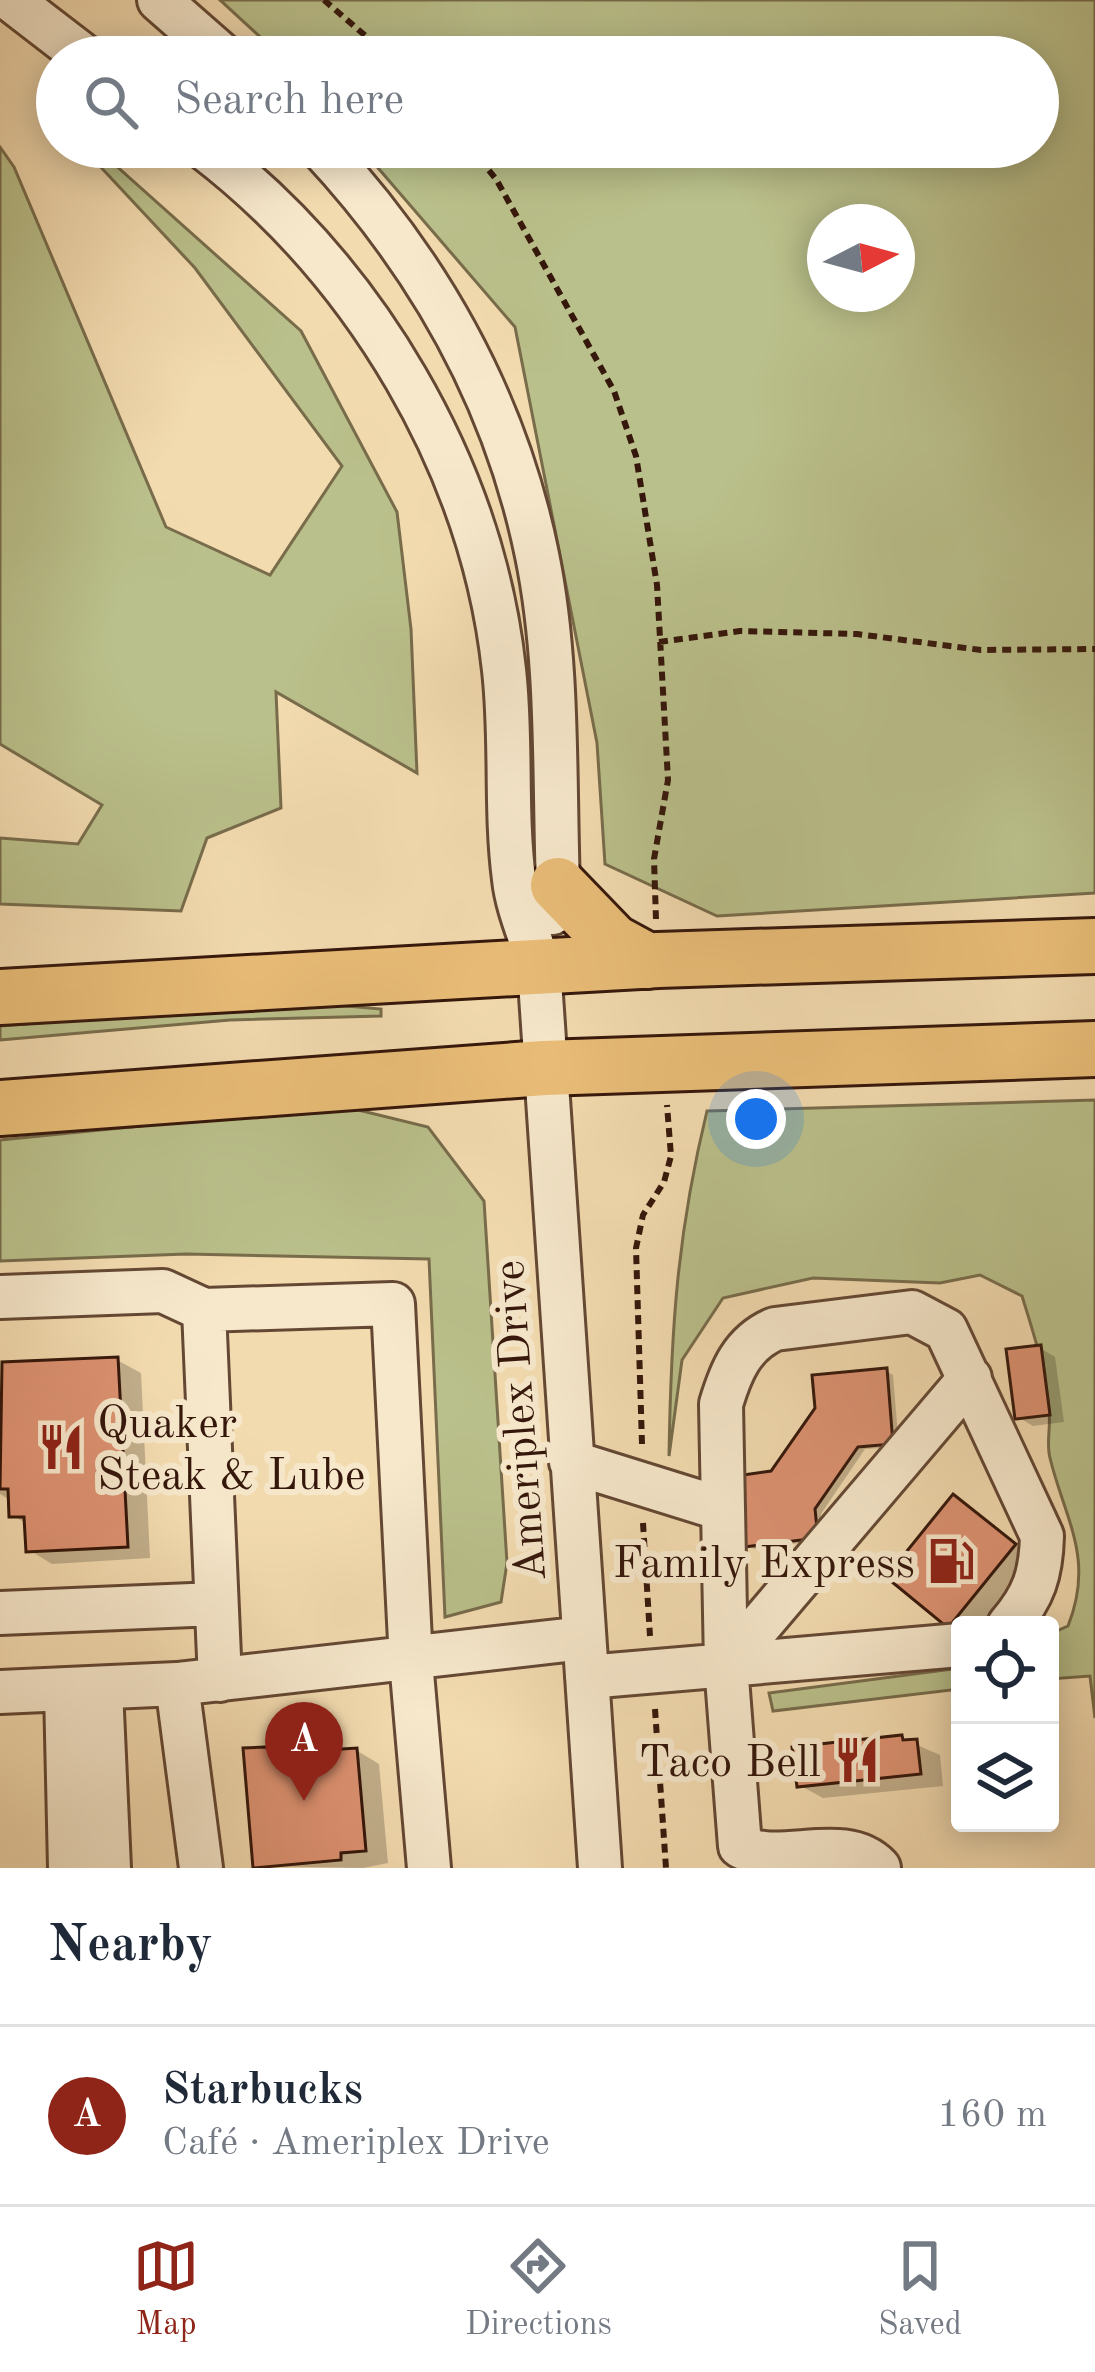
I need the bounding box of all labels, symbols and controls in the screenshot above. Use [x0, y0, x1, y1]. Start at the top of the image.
search box [36, 36, 1059, 168]
icon: search [78, 69, 144, 135]
text: Search here [174, 79, 404, 124]
north arrow [807, 204, 915, 312]
your location [726, 1089, 786, 1149]
street label: Ameriplex Drive [489, 1259, 556, 1583]
place label: Quaker Steak & Lube [97, 1403, 365, 1500]
restaurant icon: Quaker Steak & Lube [36, 1422, 86, 1472]
fuel station icon: Family Express [926, 1536, 976, 1586]
place label: Family Express [613, 1543, 915, 1588]
map controls [951, 1616, 1059, 1832]
button: locate [951, 1616, 1059, 1724]
pin: A [265, 1702, 343, 1801]
button: layers [951, 1724, 1059, 1832]
restaurant icon: Taco Bell [832, 1735, 882, 1785]
place label: Taco Bell [638, 1742, 821, 1787]
text: Nearby [48, 1921, 213, 1972]
text: Starbucks [162, 2069, 363, 2114]
text: A [72, 2096, 102, 2135]
text: 160 m [937, 2096, 1047, 2135]
text: Café · Ameriplex Drive [162, 2124, 550, 2163]
tab: Map [133, 2233, 199, 2346]
tab: Directions [465, 2233, 612, 2346]
tab: Saved [878, 2233, 962, 2346]

